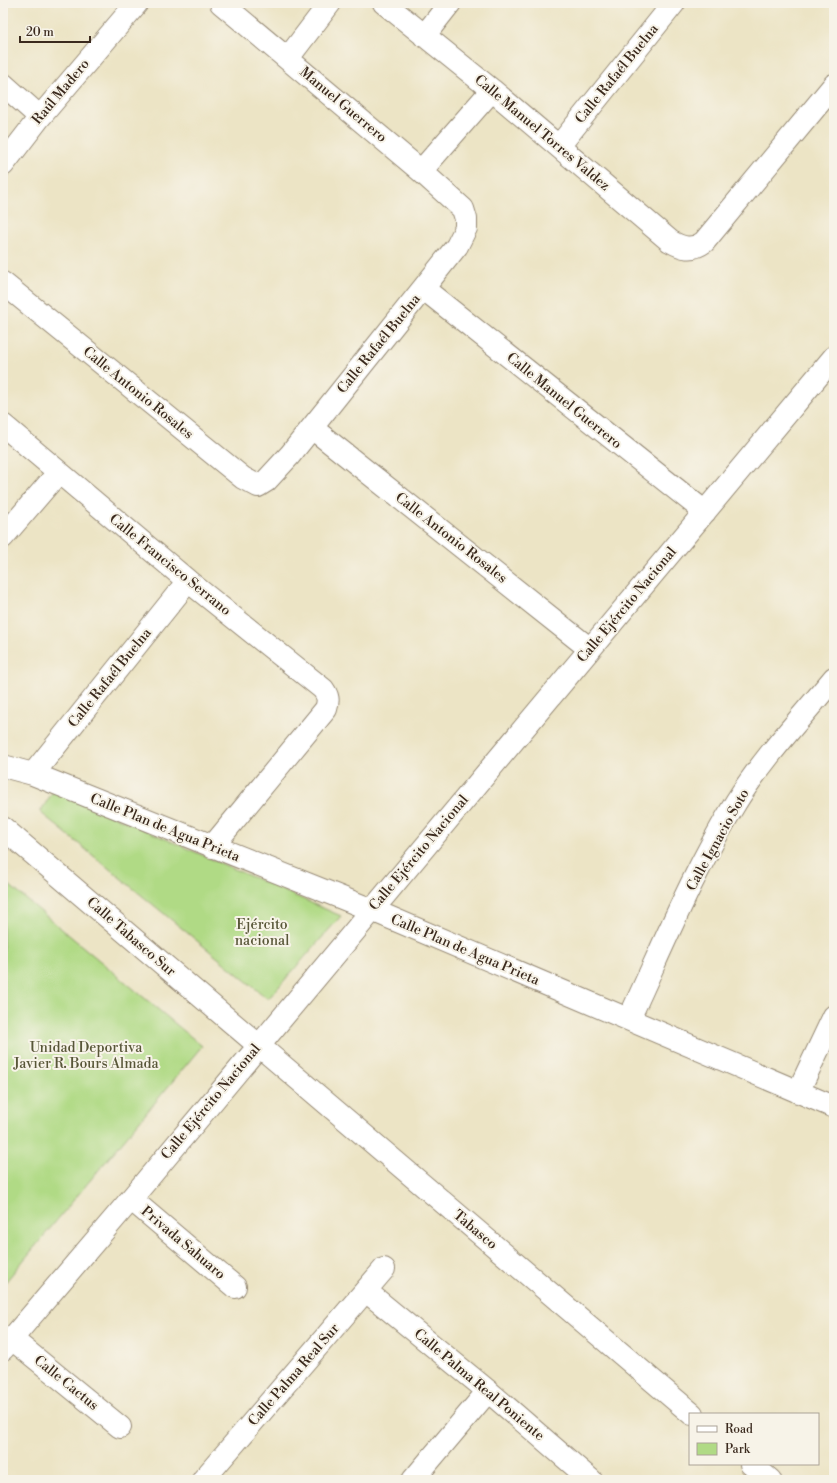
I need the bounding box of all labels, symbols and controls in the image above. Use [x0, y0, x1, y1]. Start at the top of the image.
scale bar [20, 18, 90, 44]
street label: Calle Rafaél Buelna [571, 20, 663, 127]
text: 20 m [26, 25, 54, 40]
street label: Raúl Madero [28, 55, 94, 129]
street label: Manuel Guerrero [296, 63, 390, 147]
street label: Calle Manuel Torres Valdez [471, 71, 614, 195]
street label: Calle Rafaél Buelna [333, 290, 425, 397]
street label: Calle Antonio Rosales [79, 343, 197, 443]
street label: Calle Manuel Guerrero [503, 349, 625, 453]
street label: Calle Antonio Rosales [391, 489, 511, 587]
street label: Calle Francisco Serrano [105, 510, 235, 620]
street label: Calle Ejército Nacional [573, 543, 681, 667]
street label: Calle Rafaél Buelna [64, 624, 156, 731]
street label: Calle Ignacio Soto [683, 786, 754, 894]
street label: Calle Plan de Agua Prieta [87, 790, 243, 867]
street label: Calle Ejército Nacional [365, 791, 473, 915]
street label: Calle Tabasco Sur [83, 893, 179, 981]
street label: Calle Plan de Agua Prieta [388, 910, 543, 990]
park label: Ejército nacional [235, 916, 289, 950]
park label: Unidad Deportiva Javier R. Bours Almada [12, 1039, 159, 1073]
street label: Calle Ejército Nacional [157, 1040, 265, 1164]
street label: Privada Sahuaro [137, 1202, 229, 1284]
street label: Tabasco [449, 1206, 501, 1254]
street label: Calle Palma Real Sur [245, 1320, 343, 1430]
street label: Calle Palma Real Poniente [410, 1325, 548, 1445]
street label: Calle Cactus [30, 1352, 102, 1414]
legend [689, 1413, 819, 1465]
text: Road [725, 1422, 753, 1437]
text: Park [725, 1442, 751, 1457]

